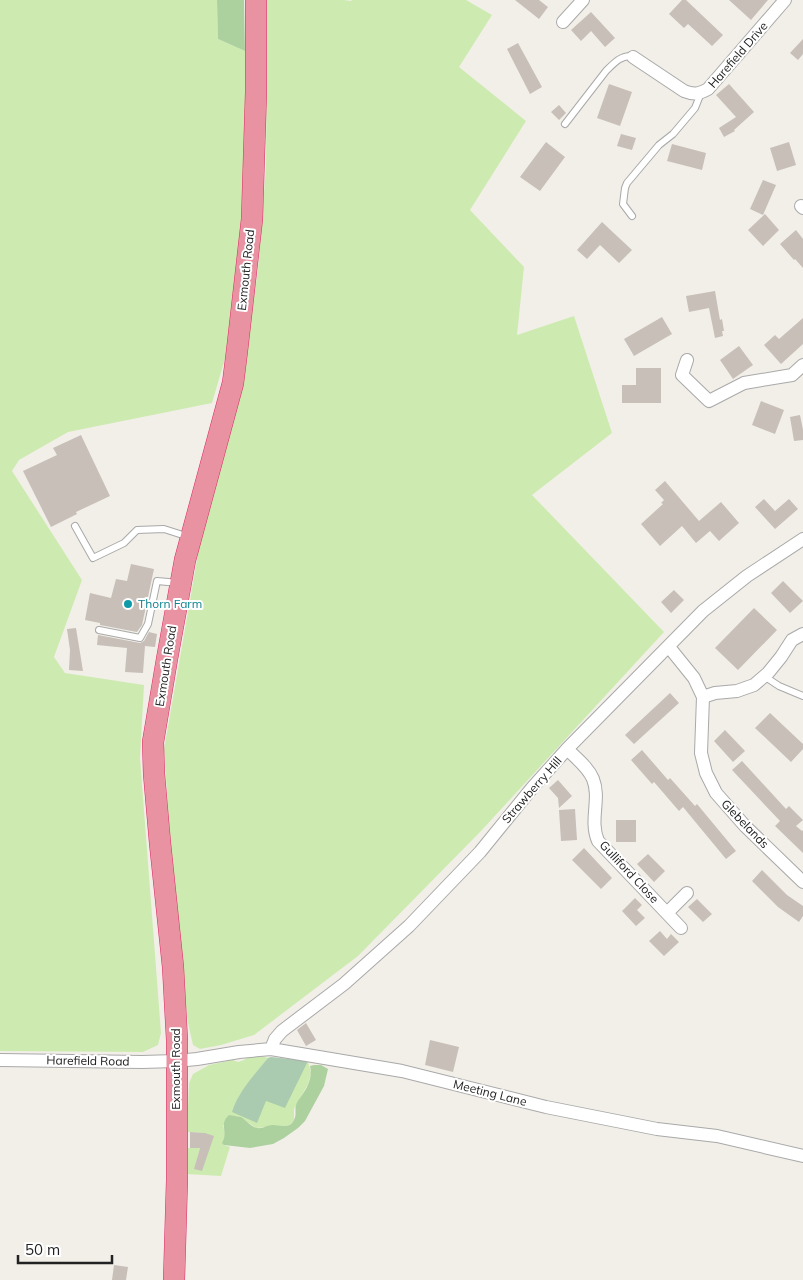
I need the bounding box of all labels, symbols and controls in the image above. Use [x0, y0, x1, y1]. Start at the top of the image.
street label: Harefield Drive [705, 19, 770, 91]
street label: Exmouth Road [234, 229, 257, 311]
place label: Thorn Farm [138, 596, 202, 611]
marker: Thorn Farm [122, 598, 134, 610]
street label: Exmouth Road [152, 624, 179, 707]
street label: Strawberry Hill [499, 753, 565, 826]
street label: Glebelands [718, 796, 772, 851]
street label: Gulliford Close [597, 837, 662, 906]
street label: Exmouth Road [168, 1028, 183, 1110]
street label: Harefield Road [46, 1052, 130, 1069]
street label: Meeting Lane [452, 1076, 528, 1109]
scale bar [18, 1232, 111, 1264]
text: 50 m [25, 1240, 60, 1259]

